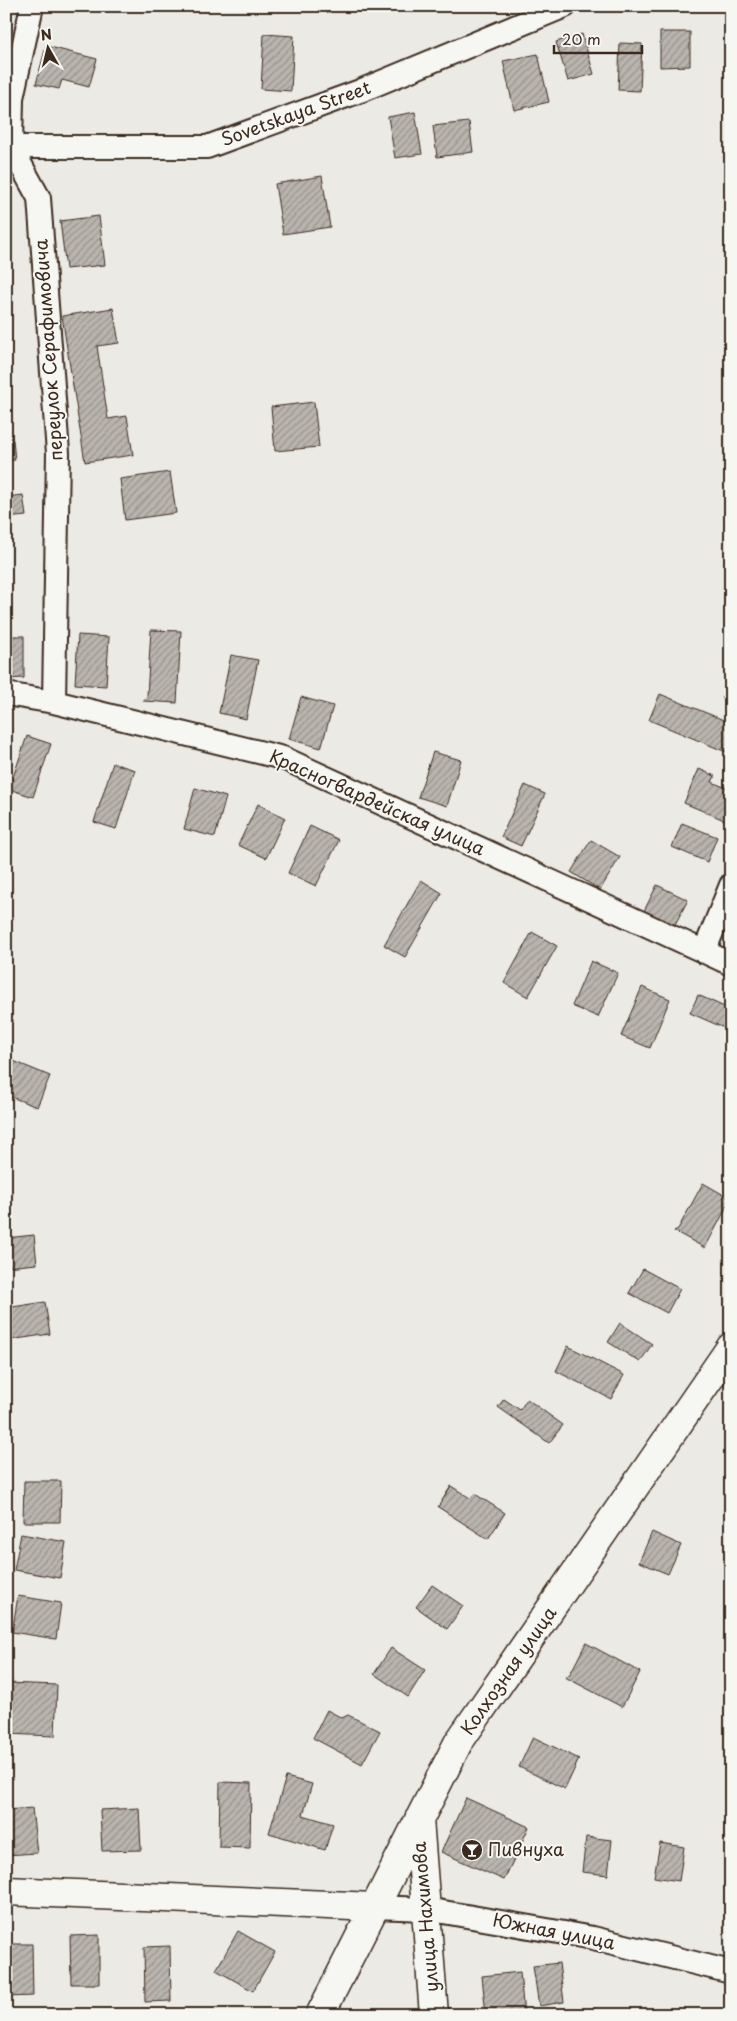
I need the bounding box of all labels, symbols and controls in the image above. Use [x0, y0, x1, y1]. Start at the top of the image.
north arrow [22, 22, 72, 72]
scale bar [554, 22, 642, 54]
text: N [39, 23, 53, 46]
text: 20 m [562, 27, 601, 50]
street label: Sovetskaya Street [217, 73, 374, 152]
street label: переулок Серафимовича [26, 238, 69, 462]
street label: Красногвардейская улица [266, 742, 490, 862]
street label: Колхозная улица [453, 1600, 563, 1740]
place label: Пивнуха [488, 1835, 564, 1862]
bar icon: Пивнуха [460, 1838, 484, 1862]
street label: улица Нахимова [404, 1840, 445, 1993]
street label: Южная улица [491, 1905, 618, 1956]

